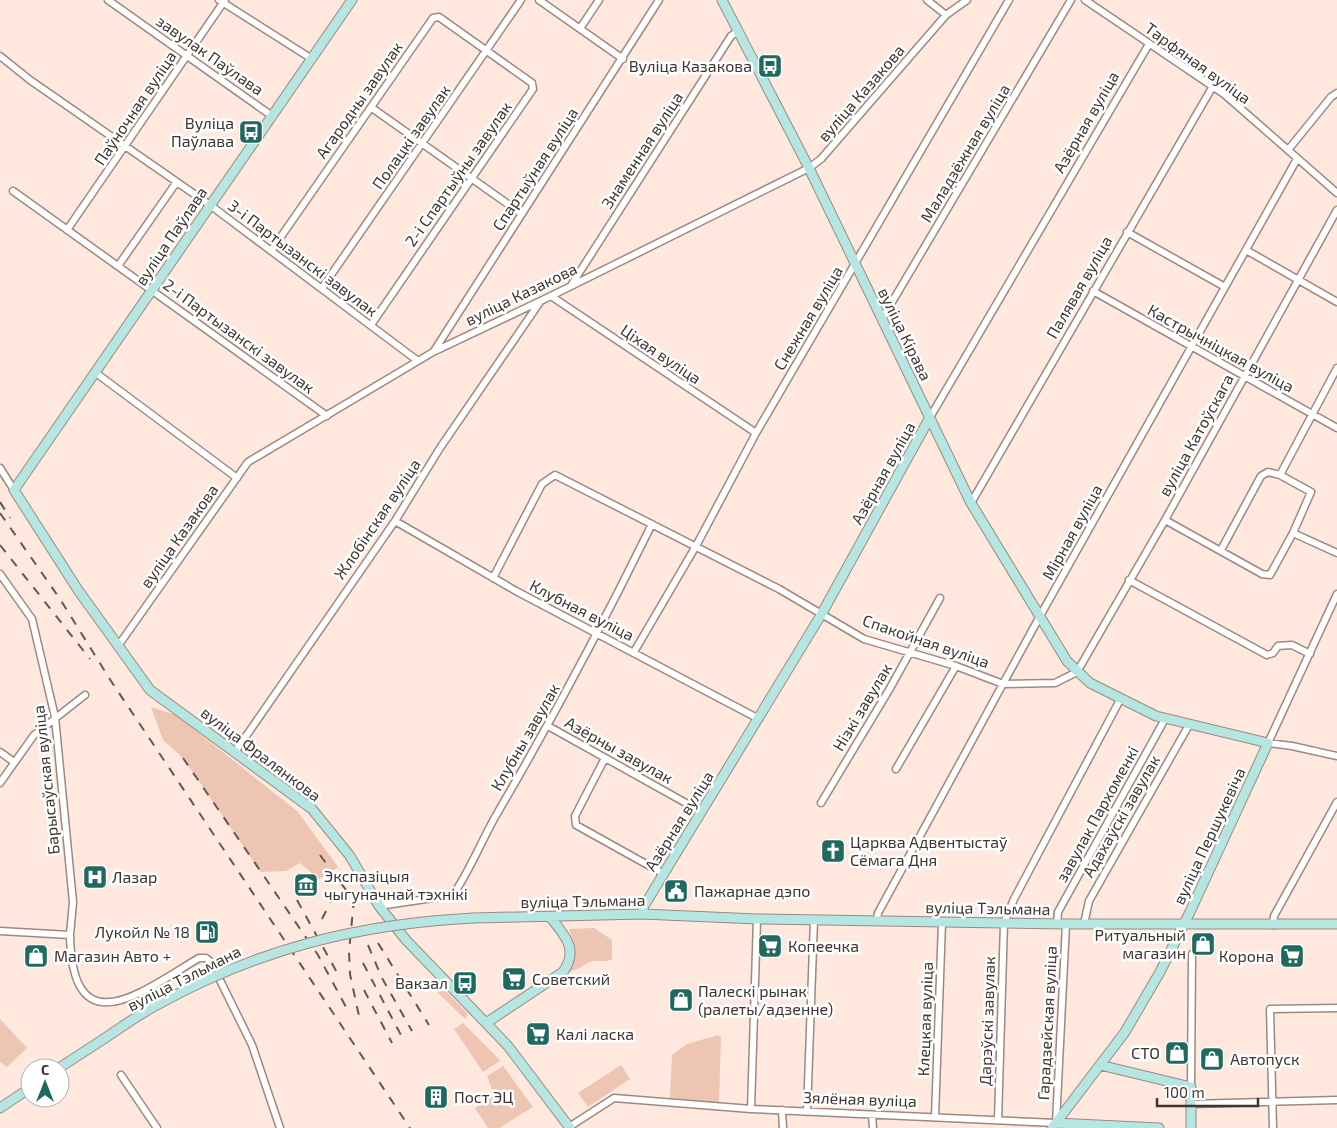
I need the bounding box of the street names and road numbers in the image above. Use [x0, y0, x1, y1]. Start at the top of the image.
street label: завулак Паўлава [152, 11, 268, 99]
street label: Тарфяная вуліца [1141, 18, 1255, 108]
street label: Агародны завулак [311, 37, 407, 162]
street label: вуліца Казакова [813, 40, 909, 146]
street label: Паўночная вуліца [89, 47, 181, 169]
street label: Азёрная вуліца [1049, 67, 1123, 177]
street label: Полацкі завулак [368, 80, 455, 193]
street label: Маладзёжная вуліца [916, 80, 1014, 226]
street label: Знаменная вуліца [597, 88, 687, 212]
street label: 2-і Спартыўны завулак [400, 97, 516, 250]
street label: Спартыўная вуліца [488, 104, 582, 234]
street label: вуліца Паўлава [131, 183, 211, 289]
street label: 3-і Партызанскі завулак [224, 195, 382, 321]
street label: Палявая вуліца [1042, 232, 1116, 342]
street label: вуліца Казакова [462, 258, 580, 330]
street label: Снежная вуліца [769, 262, 847, 374]
street label: 2-і Партызанскі завулак [159, 274, 319, 398]
street label: вуліца Кірава [874, 284, 936, 384]
street label: Кастрычніцкая вуліца [1144, 299, 1298, 397]
street label: Ціхая вуліца [617, 320, 705, 388]
street label: вуліца Катоўскага [1154, 370, 1238, 500]
street label: Азёрная вуліца [847, 418, 919, 528]
street label: Жлобінская вуліца [329, 455, 425, 583]
street label: вуліца Казакова [136, 480, 222, 592]
street label: Мірная вуліца [1038, 481, 1106, 583]
street label: Клубная вуліца [526, 575, 638, 645]
street label: Спакойная вуліца [860, 610, 992, 672]
street label: Нізкі завулак [828, 659, 896, 754]
street label: Клубны завулак [486, 679, 564, 794]
street label: вуліца Фралянкова [197, 702, 325, 806]
street label: Барысаўская вуліца [28, 704, 64, 856]
street label: Азёрны завулак [562, 712, 677, 788]
street label: завулак Пархоменкі [1051, 743, 1143, 885]
street label: Адахаўскі завулак [1078, 751, 1164, 881]
street label: вуліца Першукевіча [1168, 764, 1250, 908]
street label: Азёрная вуліца [640, 767, 718, 875]
street label: вуліца Тэльмана [520, 890, 646, 912]
street label: вуліца Тэльмана [925, 897, 1051, 919]
street label: вуліца Тэльмана [124, 941, 244, 1015]
street label: Гарадзейская вуліца [1033, 945, 1061, 1101]
street label: Дарэўскі завулак [975, 955, 999, 1086]
street label: Клецкая вуліца [913, 961, 937, 1077]
street label: Зялёная вуліца [803, 1087, 917, 1111]

